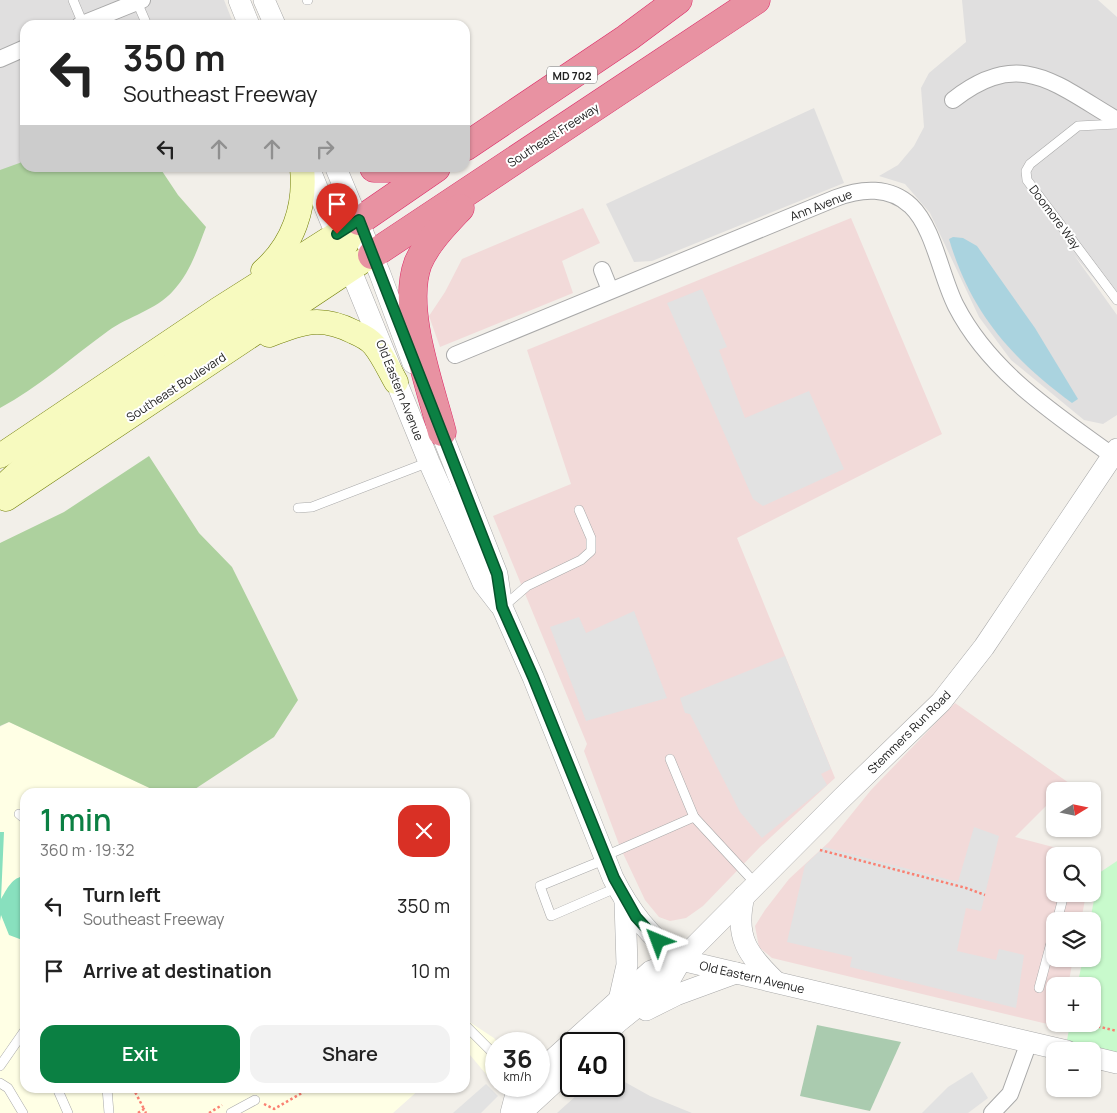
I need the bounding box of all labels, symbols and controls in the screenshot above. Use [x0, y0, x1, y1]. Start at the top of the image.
text: 350 m [123, 34, 225, 82]
icon: left [40, 40, 105, 105]
road number: MD 702 [547, 66, 597, 84]
text: Southeast Freeway [123, 79, 318, 109]
street label: Southeast Freeway [504, 99, 603, 171]
icon: left [152, 135, 180, 163]
icon: ahead [205, 135, 233, 163]
icon: ahead [258, 135, 286, 163]
icon: right [311, 135, 339, 163]
street label: Doomore Way [1025, 181, 1085, 253]
pin [316, 183, 358, 234]
street label: Ann Avenue [787, 185, 855, 225]
icon: arrive [323, 190, 351, 218]
street label: Old Eastern Avenue [372, 337, 428, 443]
street label: Southeast Boulevard [123, 348, 229, 426]
street label: Stemmers Run Road [864, 687, 954, 777]
north arrow [1046, 782, 1101, 838]
map controls [1046, 782, 1101, 1097]
text: 1 min [40, 799, 112, 840]
button: close [398, 805, 450, 857]
text: 360 m · 19:32 [40, 839, 134, 861]
button: search [1046, 847, 1101, 902]
text: Turn left [83, 882, 161, 908]
icon: left [40, 892, 68, 920]
text: 350 m [397, 893, 450, 919]
text: Southeast Freeway [83, 908, 225, 930]
button: layers [1046, 912, 1101, 967]
position arrow [631, 914, 683, 966]
icon: arrive [40, 957, 68, 985]
street label: Old Eastern Avenue [698, 957, 806, 997]
text: Arrive at destination [83, 958, 272, 984]
text: 10 m [411, 958, 450, 984]
button: + [1046, 977, 1101, 1032]
button: Exit [40, 1025, 240, 1083]
button: Share [250, 1025, 450, 1083]
speed limit sign: 40 [560, 1032, 625, 1097]
text: 36 [502, 1041, 533, 1076]
button: − [1046, 1042, 1101, 1097]
text: km/h [504, 1068, 531, 1085]

